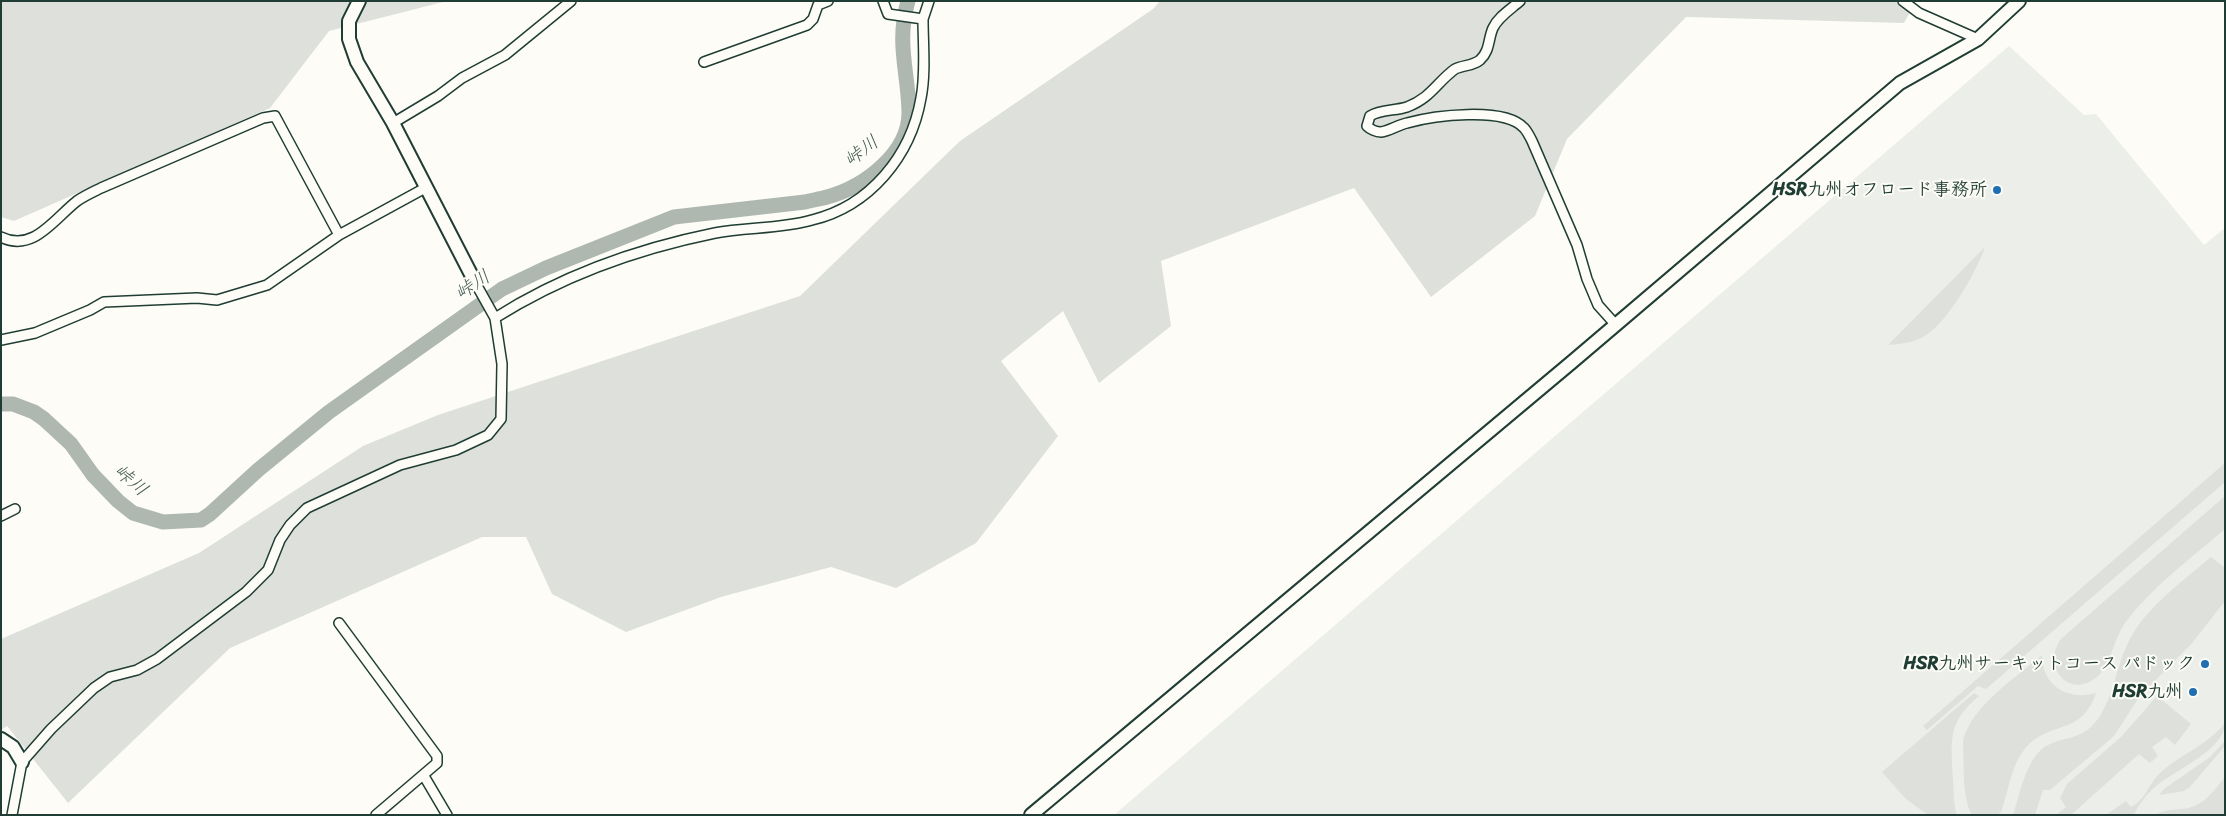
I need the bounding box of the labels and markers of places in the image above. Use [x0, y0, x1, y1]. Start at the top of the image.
place label: HSR九州オフロード事務所 [1772, 179, 1987, 201]
marker: HSR九州オフロード事務所 [1991, 184, 2003, 196]
place label: HSR九州サーキットコース パドック [1904, 653, 2195, 675]
marker: HSR九州サーキットコース パドック [2199, 658, 2211, 670]
place label: HSR九州 [2112, 681, 2183, 703]
marker: HSR九州 [2187, 686, 2199, 698]

